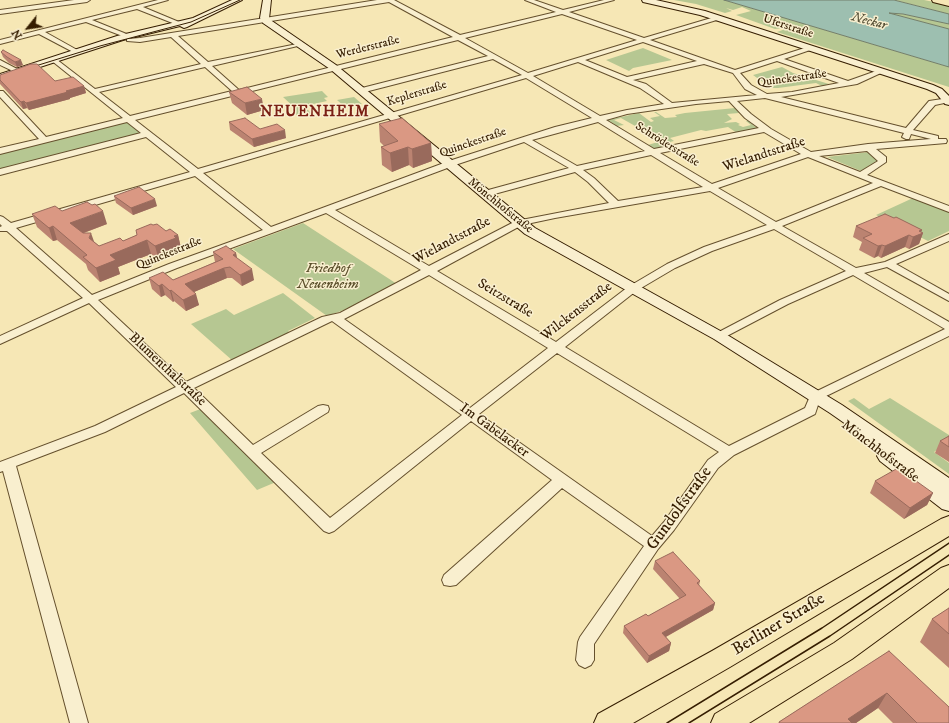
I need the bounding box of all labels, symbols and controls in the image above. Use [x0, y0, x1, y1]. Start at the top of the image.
north arrow [8, 8, 48, 48]
water label: Neckar [850, 10, 888, 34]
street label: Uferstraße [761, 12, 815, 42]
text: N [9, 27, 26, 41]
street label: Werderstraße [335, 33, 401, 63]
street label: Quinckestraße [757, 67, 827, 91]
street label: Keplerstraße [385, 78, 449, 110]
district label: NEUENHEIM [260, 104, 370, 122]
street label: Schröderstraße [632, 120, 702, 170]
street label: Quinckestraße [438, 125, 508, 161]
street label: Wielandtstraße [721, 134, 807, 176]
street label: Mönchhofstraße [464, 175, 536, 237]
street label: Wielandtstraße [410, 213, 494, 269]
street label: Quinckestraße [134, 234, 204, 274]
park label: Friedhof Neuenheim [297, 261, 359, 294]
street label: Seitzstraße [474, 276, 536, 322]
street label: Wilckensstraße [538, 279, 616, 345]
street label: Blumenthalstraße [125, 330, 209, 410]
street label: Im Gabelacker [456, 400, 532, 462]
street label: Mönchhofstraße [838, 417, 922, 487]
street label: Gundolfstraße [643, 463, 717, 555]
street label: Berliner Straße [729, 589, 829, 661]

